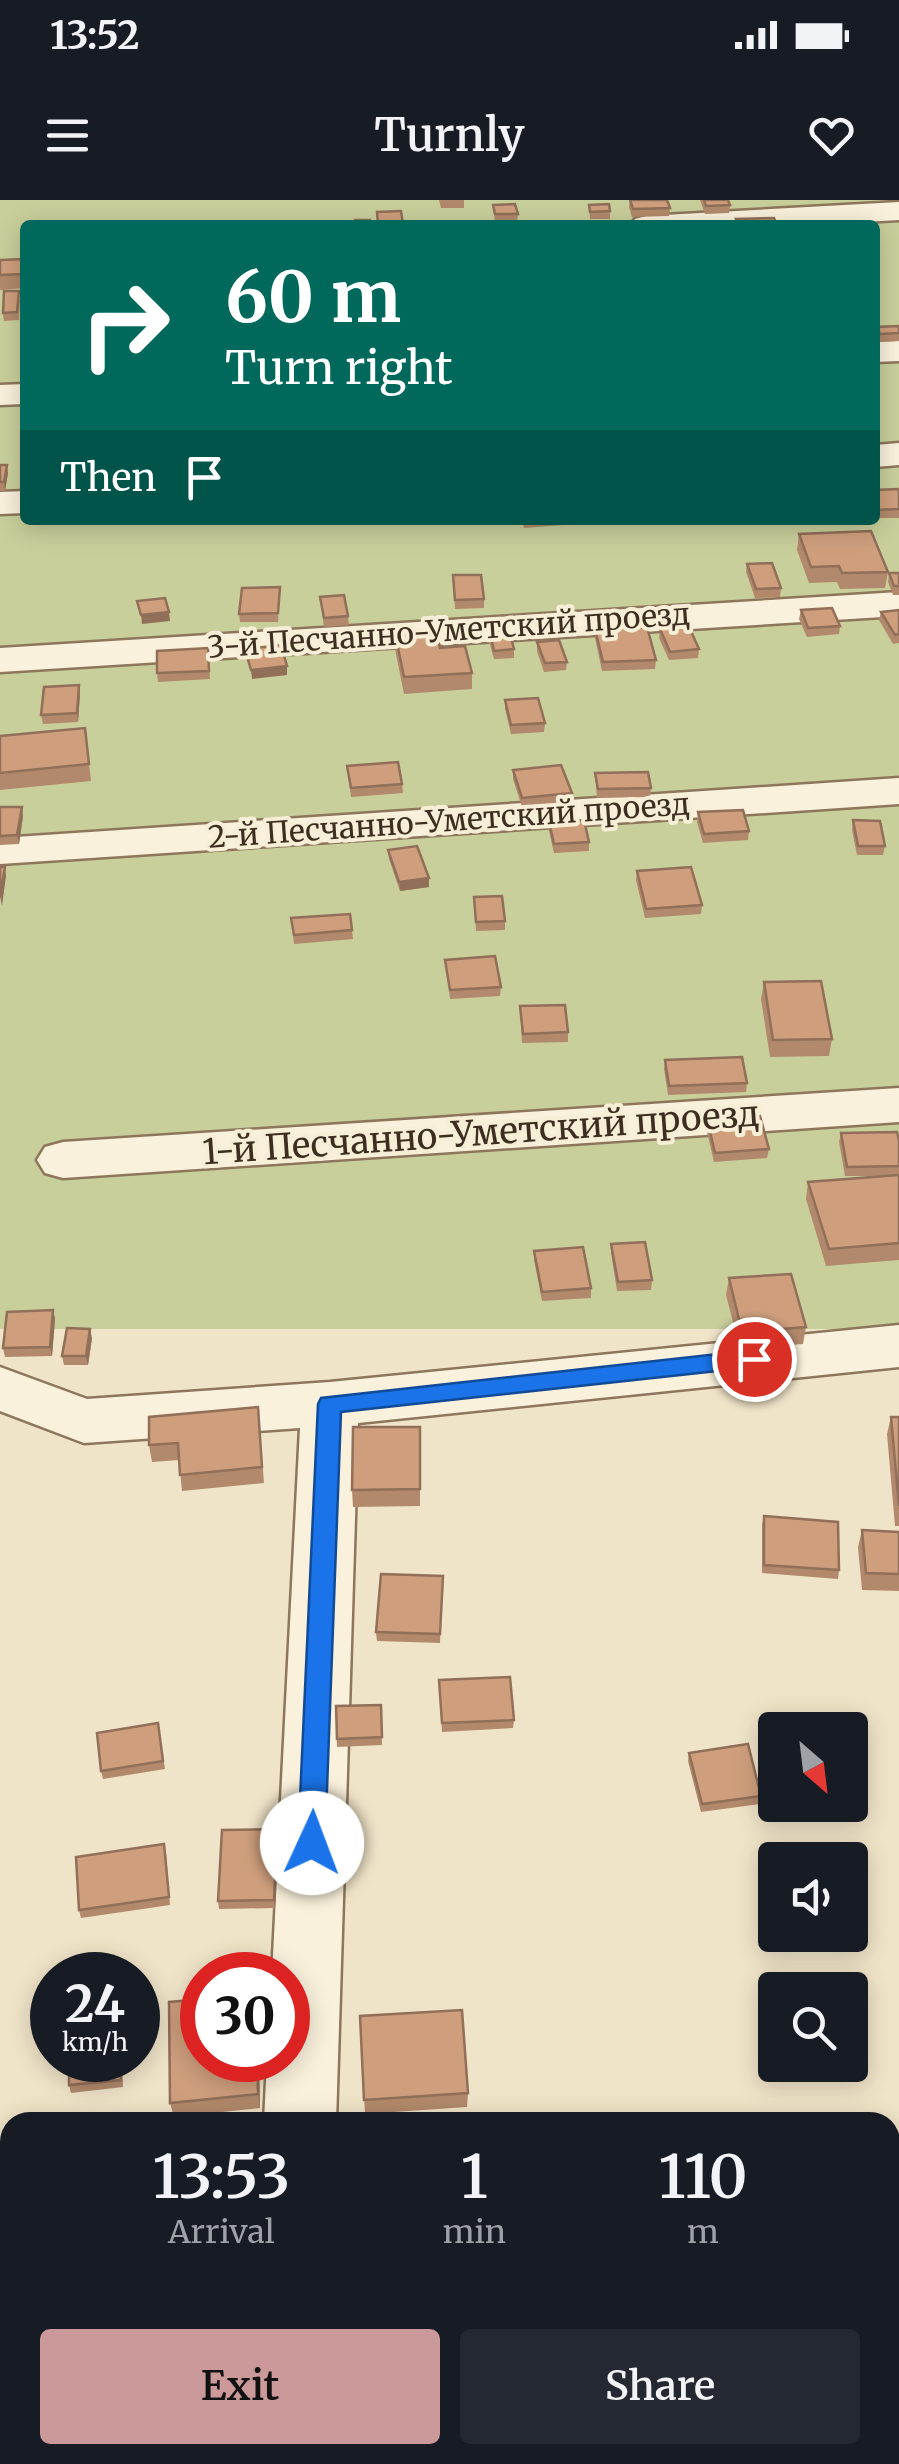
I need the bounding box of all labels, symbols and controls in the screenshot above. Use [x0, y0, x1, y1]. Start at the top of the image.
text: 13:52 [50, 12, 140, 59]
text: Turnly [374, 107, 525, 163]
icon: menu [40, 108, 95, 163]
icon: heart [804, 108, 859, 163]
text: 60 m [225, 253, 401, 341]
icon: right [60, 260, 190, 390]
text: Turn right [225, 340, 453, 396]
icon: arrive [177, 450, 232, 505]
text: Then [60, 454, 157, 501]
street label: 3-й Песчанно-Уметский проезд [206, 594, 692, 666]
street label: 2-й Песчанно-Уметский проезд [207, 784, 691, 856]
street label: 1-й Песчанно-Уметский проезд [201, 1092, 761, 1174]
pin [712, 1317, 797, 1402]
icon: arrive [727, 1332, 782, 1387]
north arrow [758, 1712, 868, 1822]
map controls [758, 1712, 868, 2082]
position arrow [260, 1791, 364, 1895]
button: sound [758, 1842, 868, 1952]
speed limit sign: 30 [180, 1952, 310, 2082]
button: search [758, 1972, 868, 2082]
text: 24 [65, 1973, 125, 2036]
text: km/h [62, 2026, 128, 2058]
text: 13:53 [152, 2139, 290, 2214]
text: 1 [461, 2139, 488, 2214]
text: 110 [658, 2139, 748, 2214]
text: Arrival [168, 2212, 275, 2252]
text: min [443, 2212, 506, 2252]
text: m [687, 2212, 719, 2252]
button: Exit [40, 2329, 440, 2444]
button: Share [460, 2329, 860, 2444]

